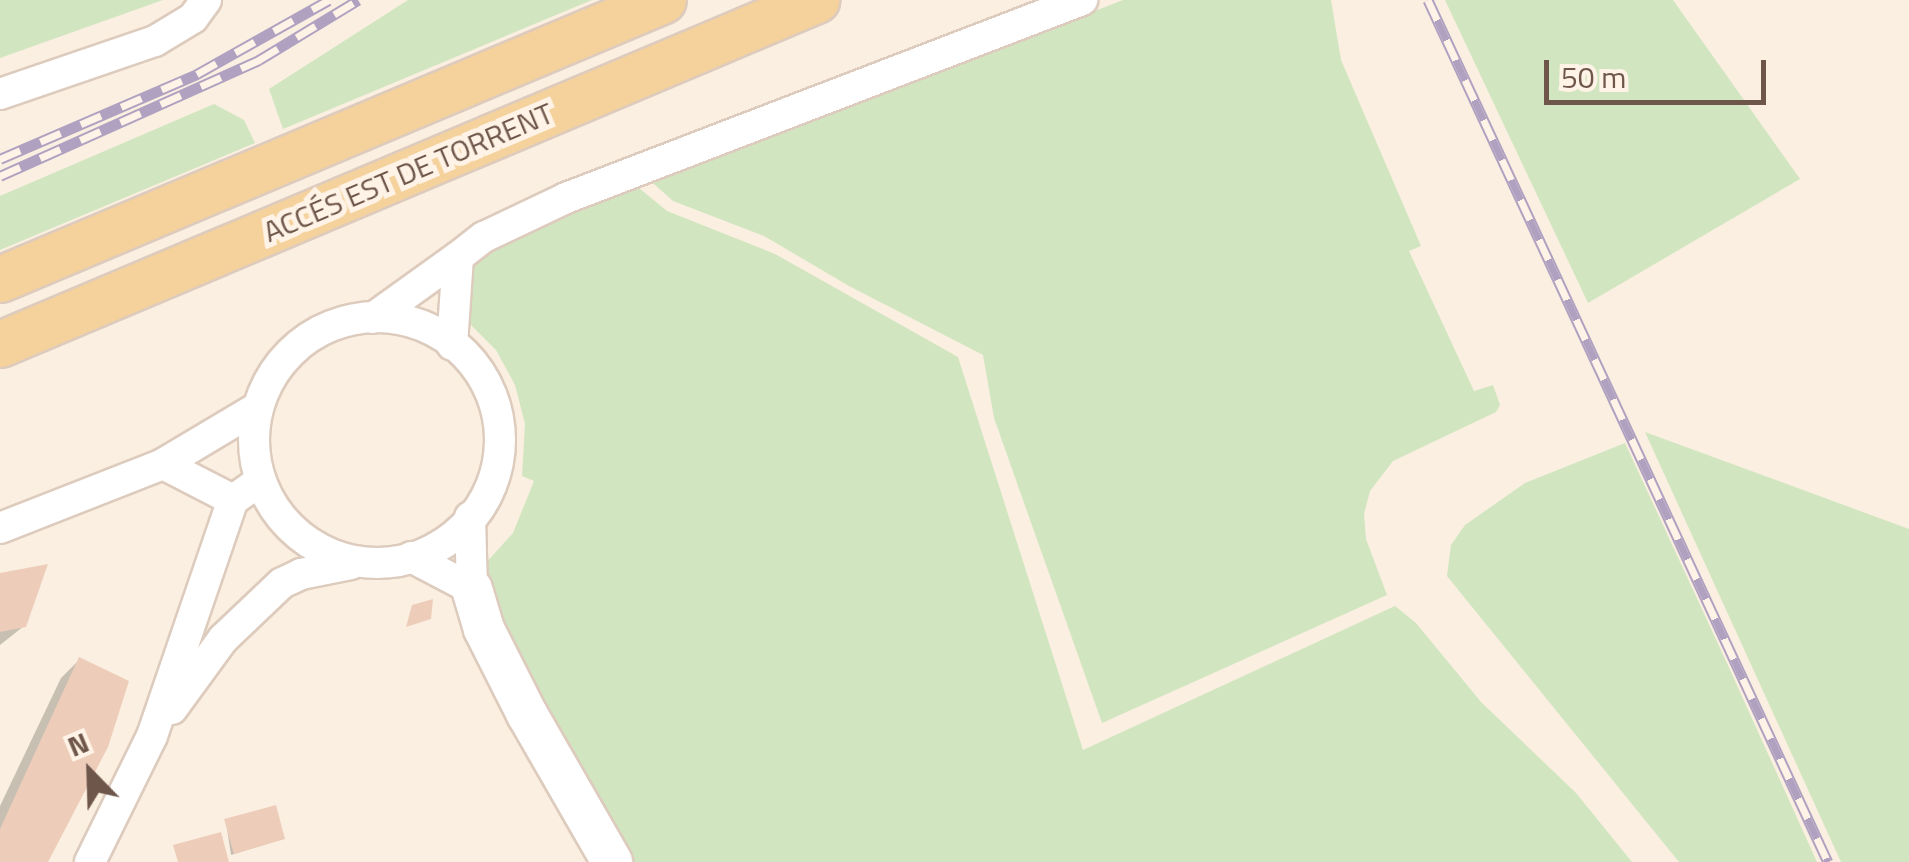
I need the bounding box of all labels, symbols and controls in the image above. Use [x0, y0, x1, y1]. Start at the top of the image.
scale bar [1549, 40, 1772, 102]
text: 50 m [1561, 54, 1626, 100]
street label: ACCÉS EST DE TORRENT [258, 95, 558, 249]
text: N [61, 720, 95, 768]
north arrow [40, 722, 140, 822]

